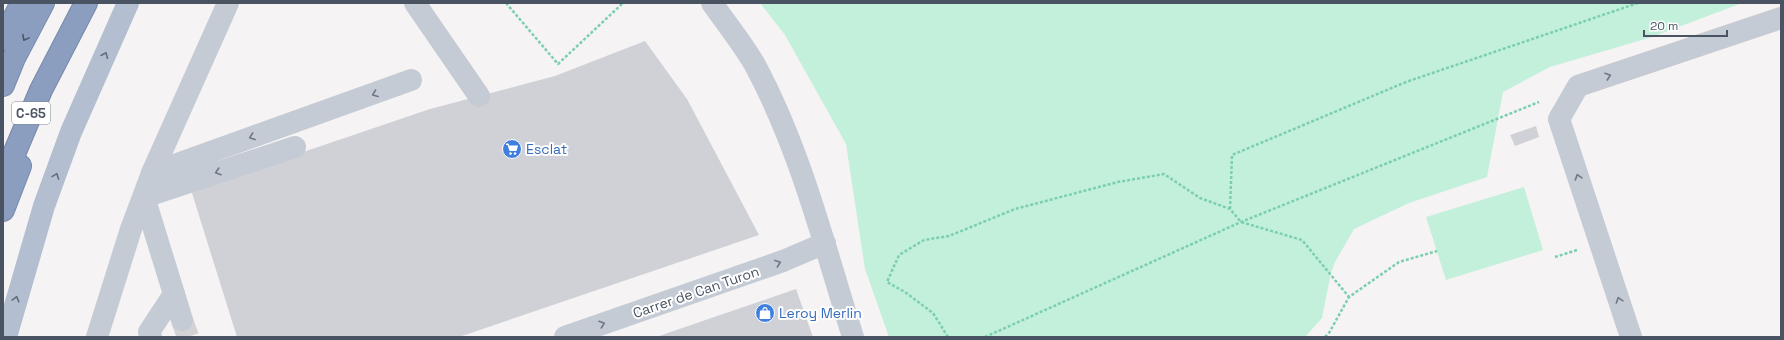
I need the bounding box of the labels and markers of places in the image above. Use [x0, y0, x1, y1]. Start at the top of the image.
supermarket icon: Esclat [501, 138, 523, 160]
place label: Esclat [526, 140, 567, 158]
shop icon: Leroy Merlin [754, 302, 776, 324]
place label: Leroy Merlin [779, 304, 862, 322]

